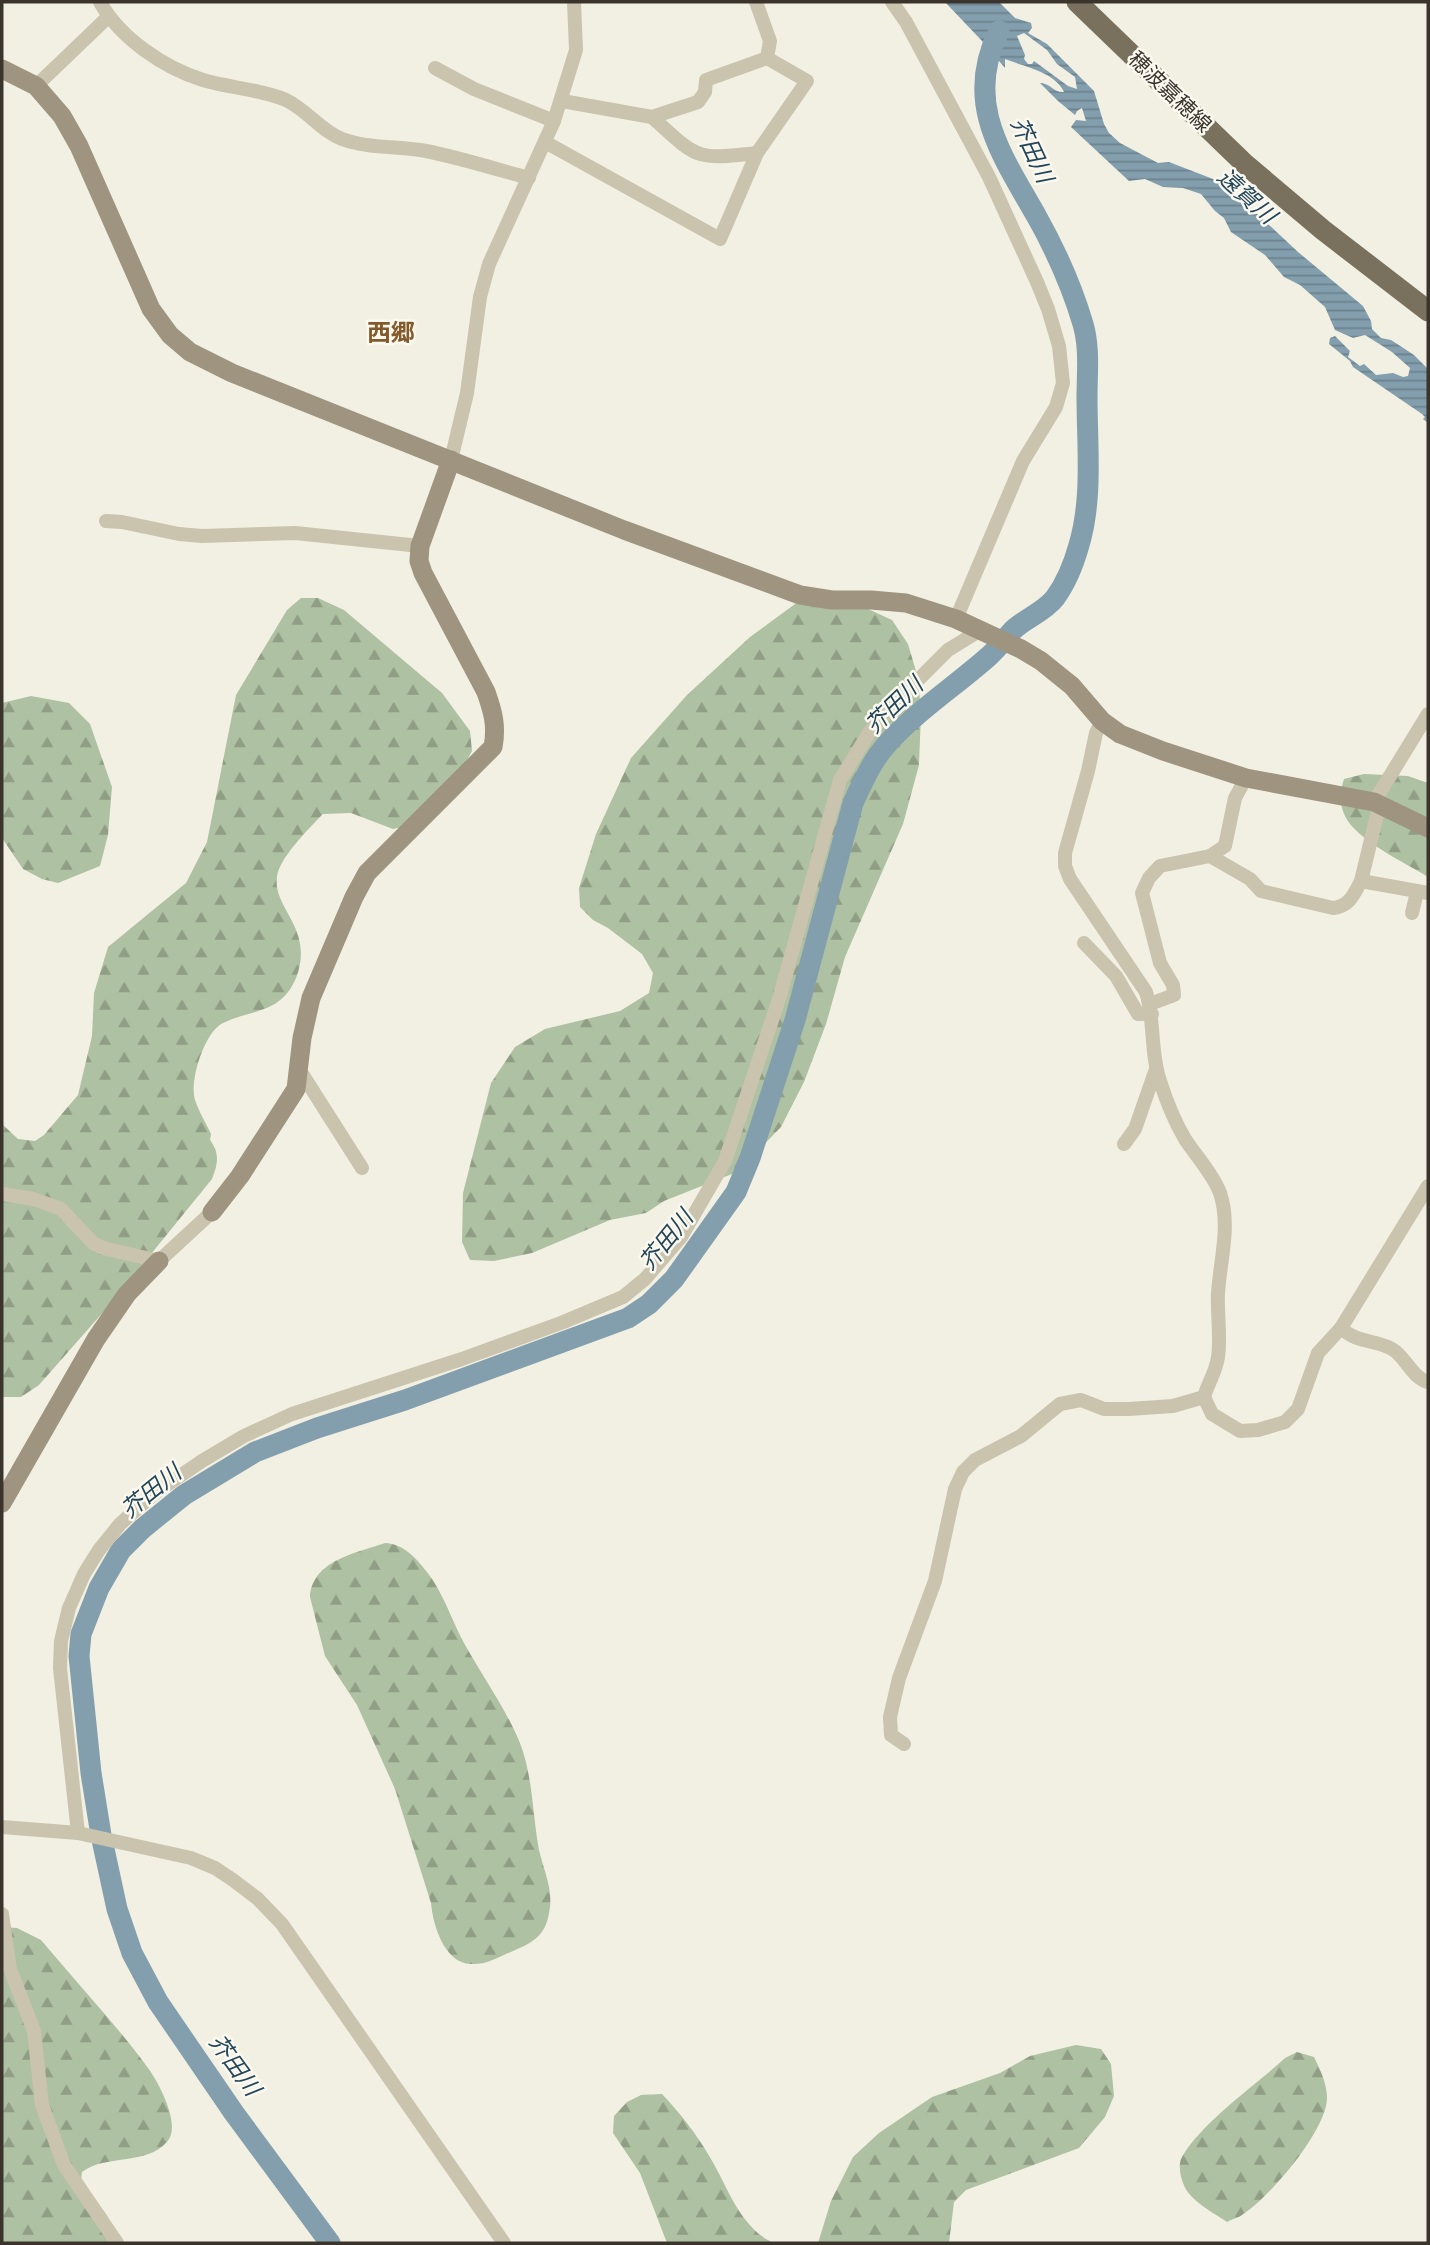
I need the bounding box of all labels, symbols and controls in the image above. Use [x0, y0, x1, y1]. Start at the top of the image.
street label: 穂波嘉穂線 [1123, 45, 1218, 138]
water label: 芥田川 [1004, 112, 1063, 190]
water label: 遠賀川 [1211, 160, 1286, 232]
district label: 西郷 [367, 315, 415, 348]
water label: 芥田川 [857, 667, 931, 740]
water label: 芥田川 [631, 1200, 701, 1276]
water label: 芥田川 [113, 1454, 190, 1524]
water label: 芥田川 [203, 2027, 271, 2104]

